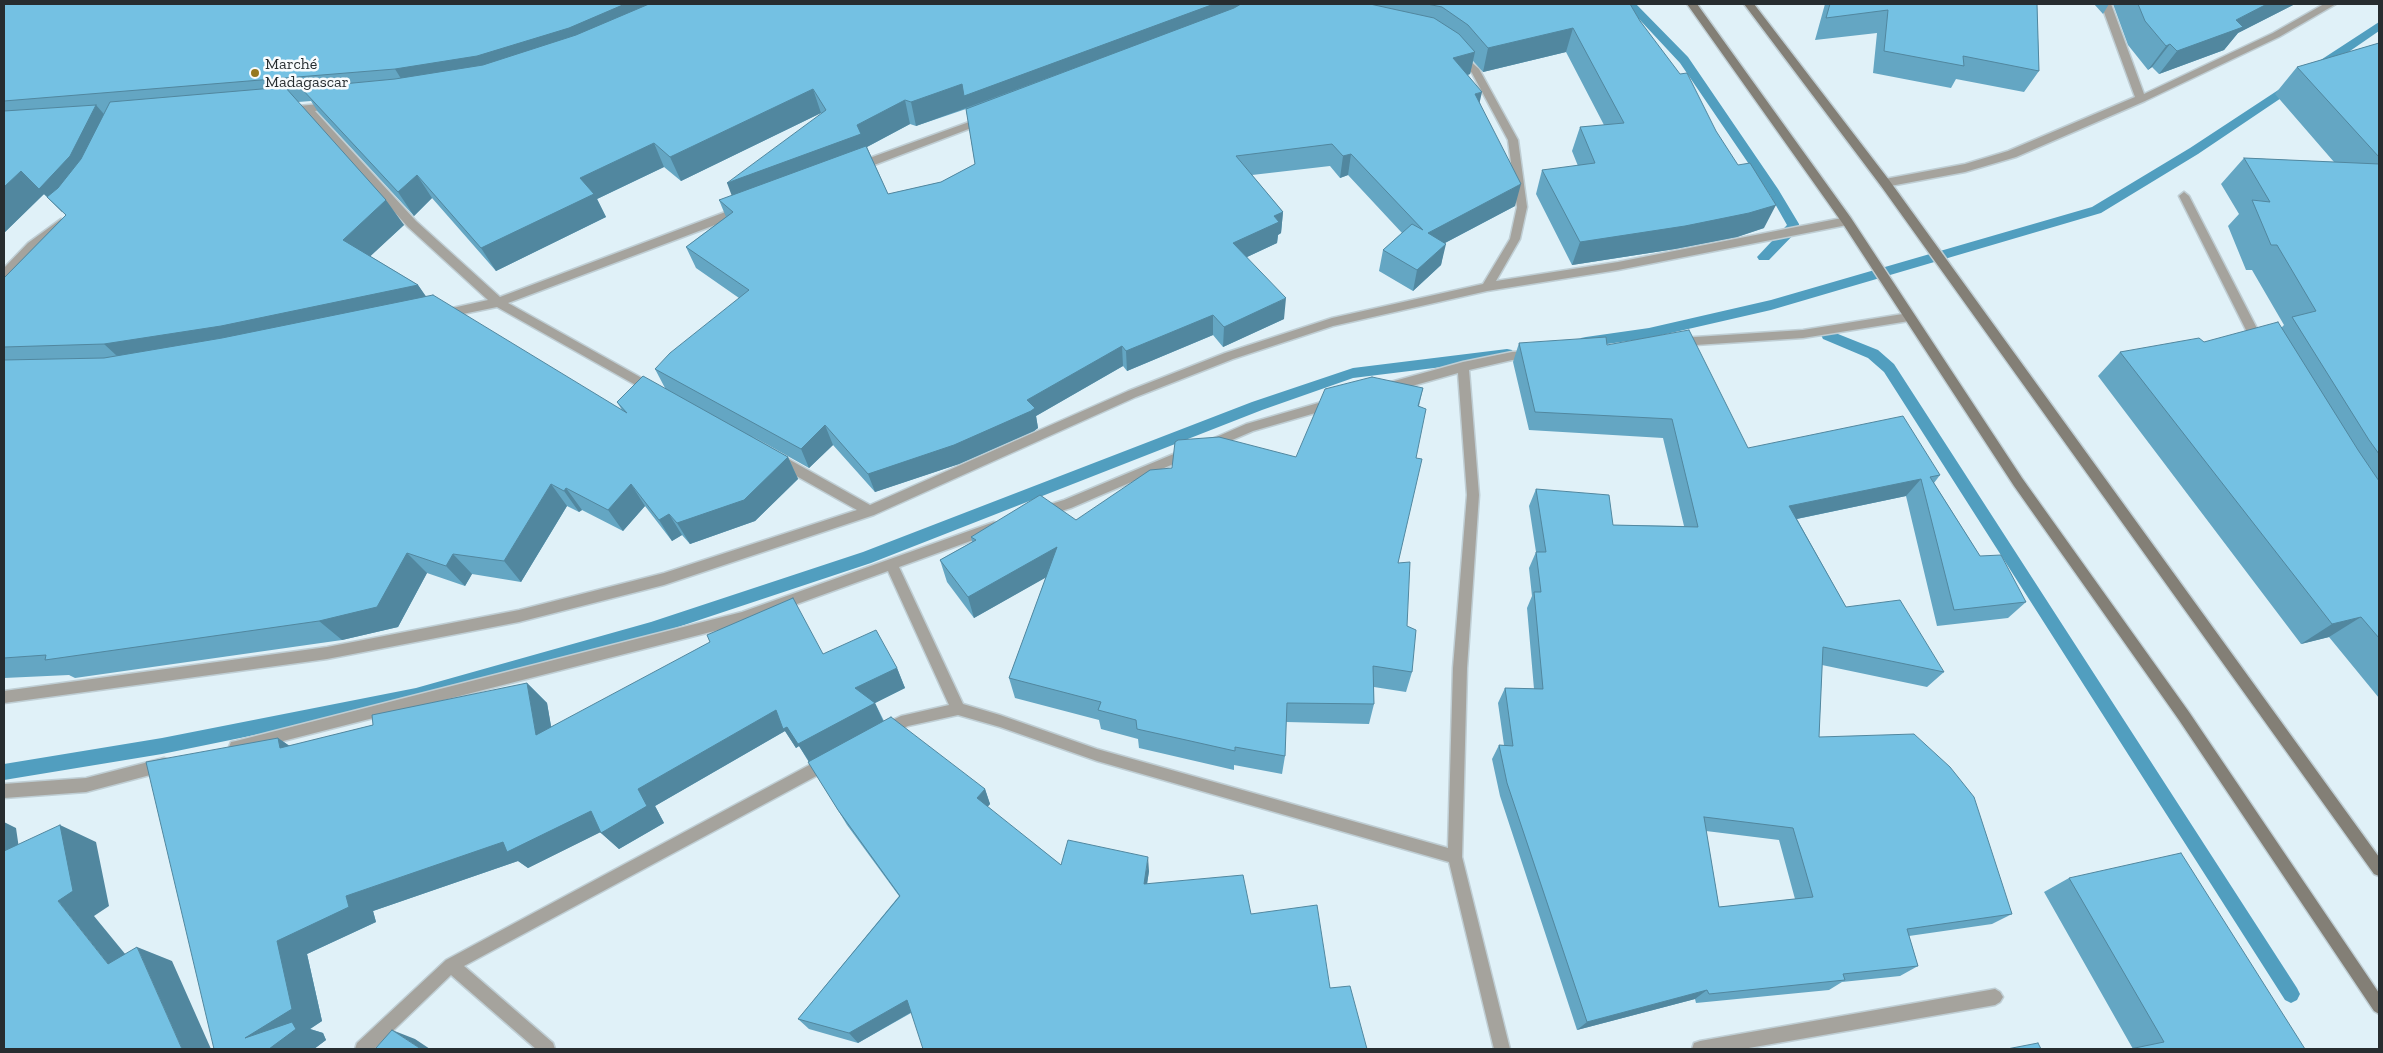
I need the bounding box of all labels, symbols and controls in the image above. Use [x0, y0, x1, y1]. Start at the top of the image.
place label: Marché Madagascar [265, 54, 349, 92]
marker: Marché Madagascar [249, 67, 261, 79]

